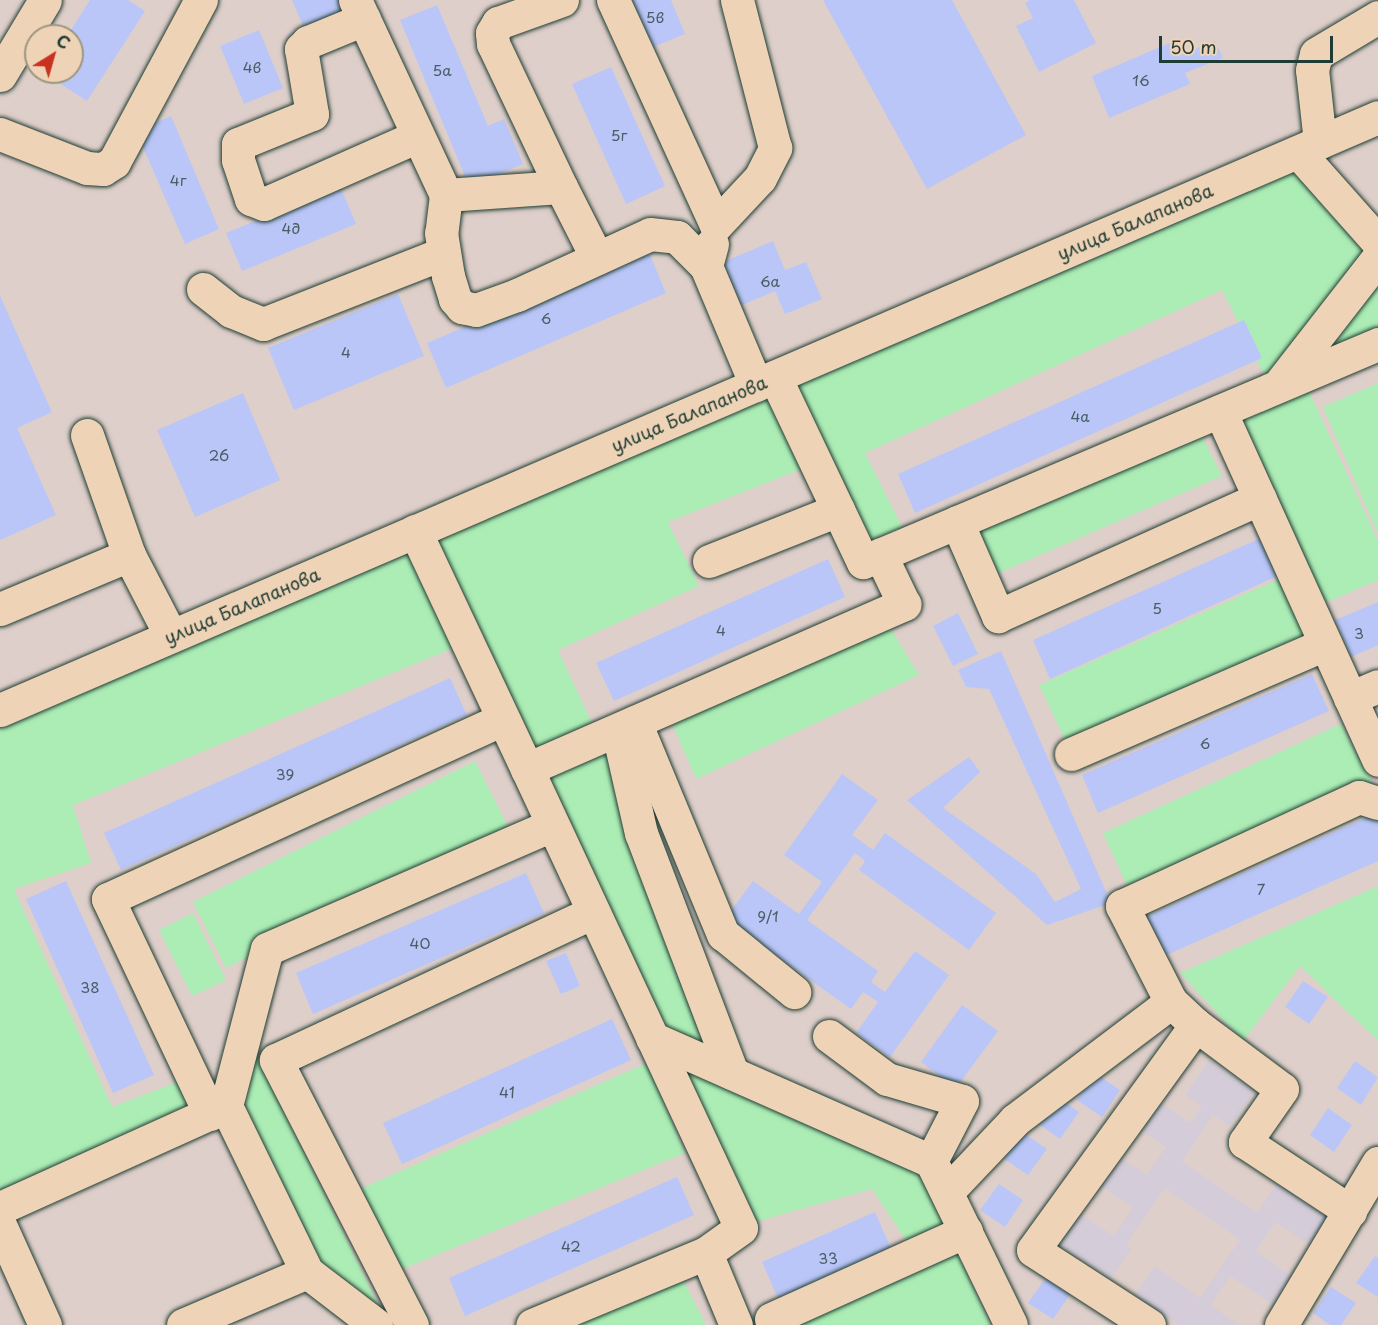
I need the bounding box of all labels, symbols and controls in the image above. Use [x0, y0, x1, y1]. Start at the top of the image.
house number: 5в [646, 8, 664, 26]
north arrow [24, 24, 84, 84]
scale bar [1162, 24, 1336, 62]
text: С [52, 28, 76, 54]
text: 50 m [1170, 33, 1217, 60]
house number: 4в [243, 58, 261, 76]
house number: 5а [433, 61, 451, 79]
house number: 16 [1132, 71, 1150, 89]
house number: 5г [611, 126, 627, 144]
house number: 4г [170, 171, 186, 189]
street label: улица Балапанова [1054, 179, 1216, 265]
house number: 4д [282, 219, 300, 237]
house number: 6а [760, 272, 780, 290]
house number: 6 [541, 309, 551, 327]
house number: 4 [341, 343, 351, 361]
street label: улица Балапанова [608, 371, 770, 457]
house number: 4а [1070, 407, 1090, 425]
house number: 26 [209, 446, 229, 464]
street label: улица Балапанова [161, 563, 323, 649]
house number: 5 [1152, 599, 1162, 617]
house number: 4 [716, 621, 726, 639]
house number: 3 [1354, 624, 1364, 642]
house number: 6 [1200, 734, 1210, 752]
house number: 39 [276, 765, 294, 783]
house number: 7 [1257, 880, 1265, 898]
house number: 9/1 [757, 907, 779, 925]
house number: 40 [410, 934, 430, 952]
house number: 38 [80, 978, 100, 996]
house number: 41 [499, 1083, 515, 1101]
house number: 42 [561, 1237, 581, 1255]
house number: 33 [818, 1249, 838, 1267]

